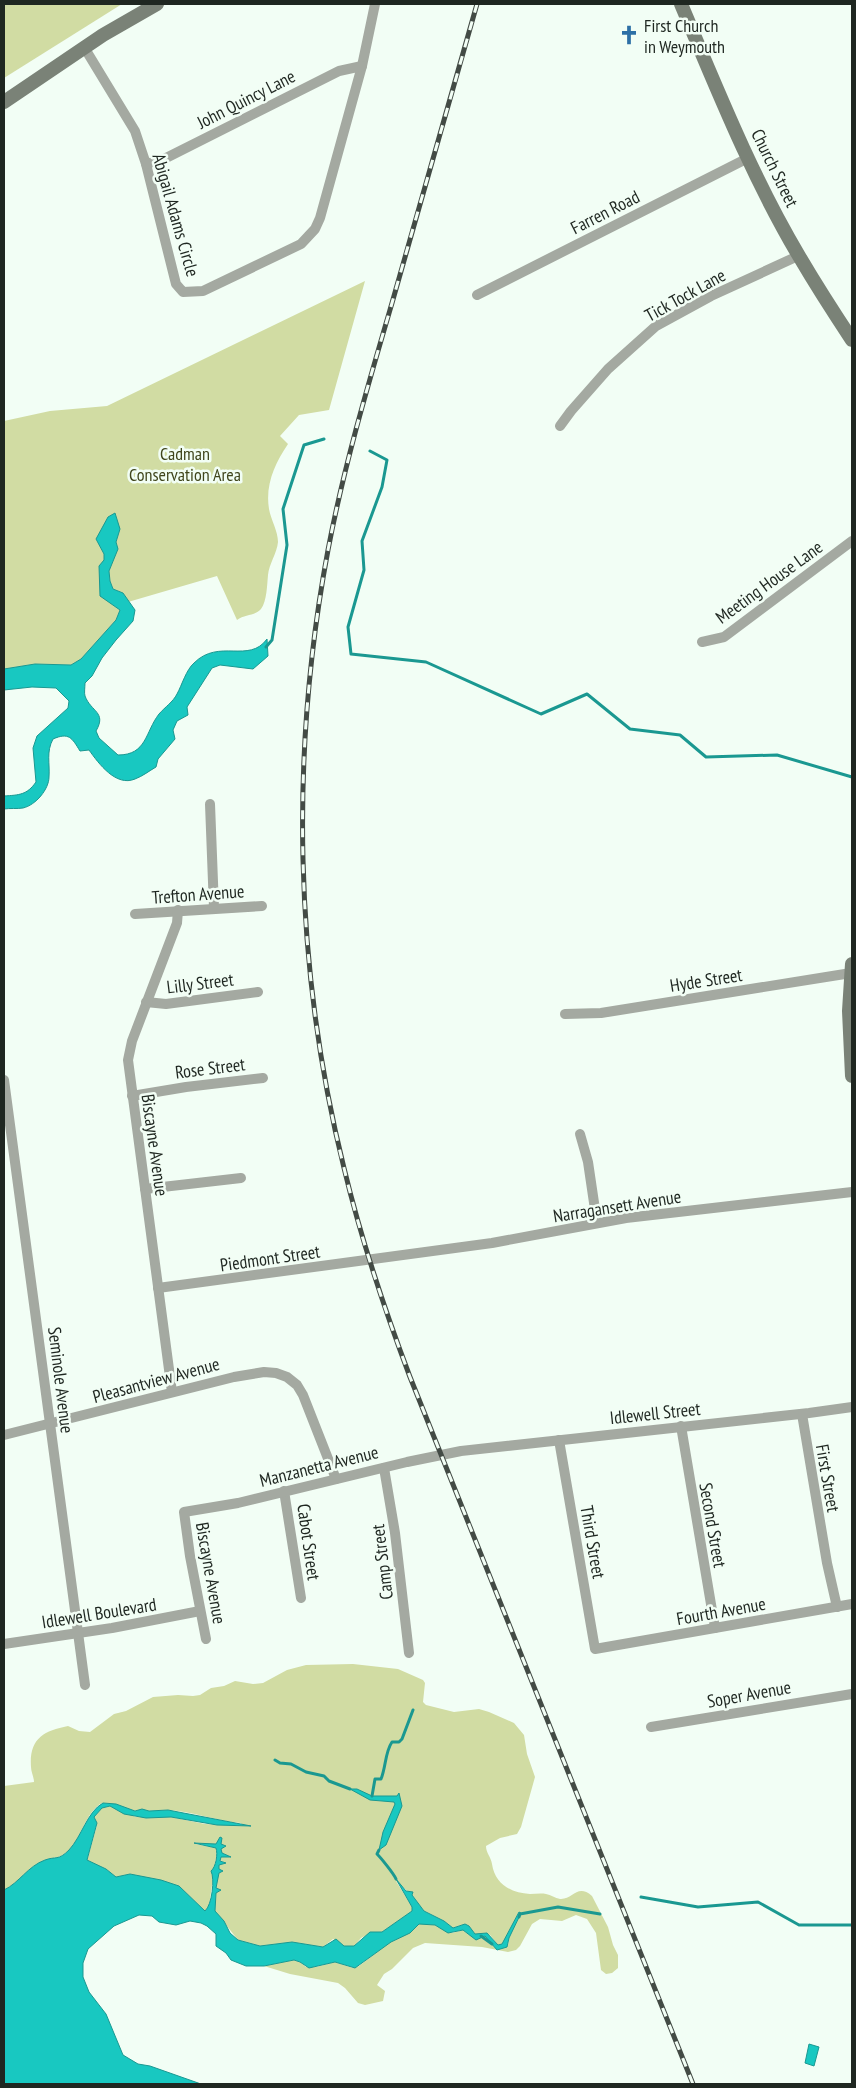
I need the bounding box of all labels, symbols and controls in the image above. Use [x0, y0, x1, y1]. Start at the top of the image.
place label: First Church in Weymouth [644, 14, 725, 58]
church icon: First Church in Weymouth [618, 24, 640, 46]
street label: John Quincy Lane [192, 64, 299, 134]
street label: Church Street [746, 125, 804, 211]
street label: Abigail Adams Circle [147, 151, 205, 279]
street label: Farren Road [567, 185, 643, 239]
street label: Tick Tock Lane [641, 263, 729, 327]
park label: Cadman Conservation Area [129, 442, 241, 486]
street label: Meeting House Lane [711, 535, 827, 629]
street label: Trefton Avenue [151, 879, 245, 909]
street label: Hyde Street [668, 963, 744, 997]
street label: Lilly Street [165, 967, 235, 999]
street label: Rose Street [174, 1052, 246, 1084]
street label: Biscayne Avenue [136, 1092, 174, 1198]
street label: Narragansett Avenue [551, 1185, 683, 1227]
street label: Piedmont Street [219, 1240, 321, 1276]
street label: Seminole Avenue [43, 1326, 79, 1434]
street label: Pleasantview Avenue [90, 1352, 222, 1408]
street label: Idlewell Street [609, 1397, 701, 1429]
street label: Manzanetta Avenue [257, 1440, 381, 1492]
street label: First Street [811, 1442, 845, 1514]
street label: Second Street [694, 1481, 732, 1569]
street label: Cabot Street [292, 1502, 326, 1582]
street label: Third Street [575, 1504, 611, 1580]
street label: Biscayne Avenue [191, 1520, 231, 1626]
street label: Camp Street [366, 1523, 398, 1601]
street label: Fourth Avenue [675, 1592, 767, 1630]
street label: Idlewell Boulevard [40, 1593, 158, 1633]
street label: Soper Avenue [705, 1675, 793, 1713]

